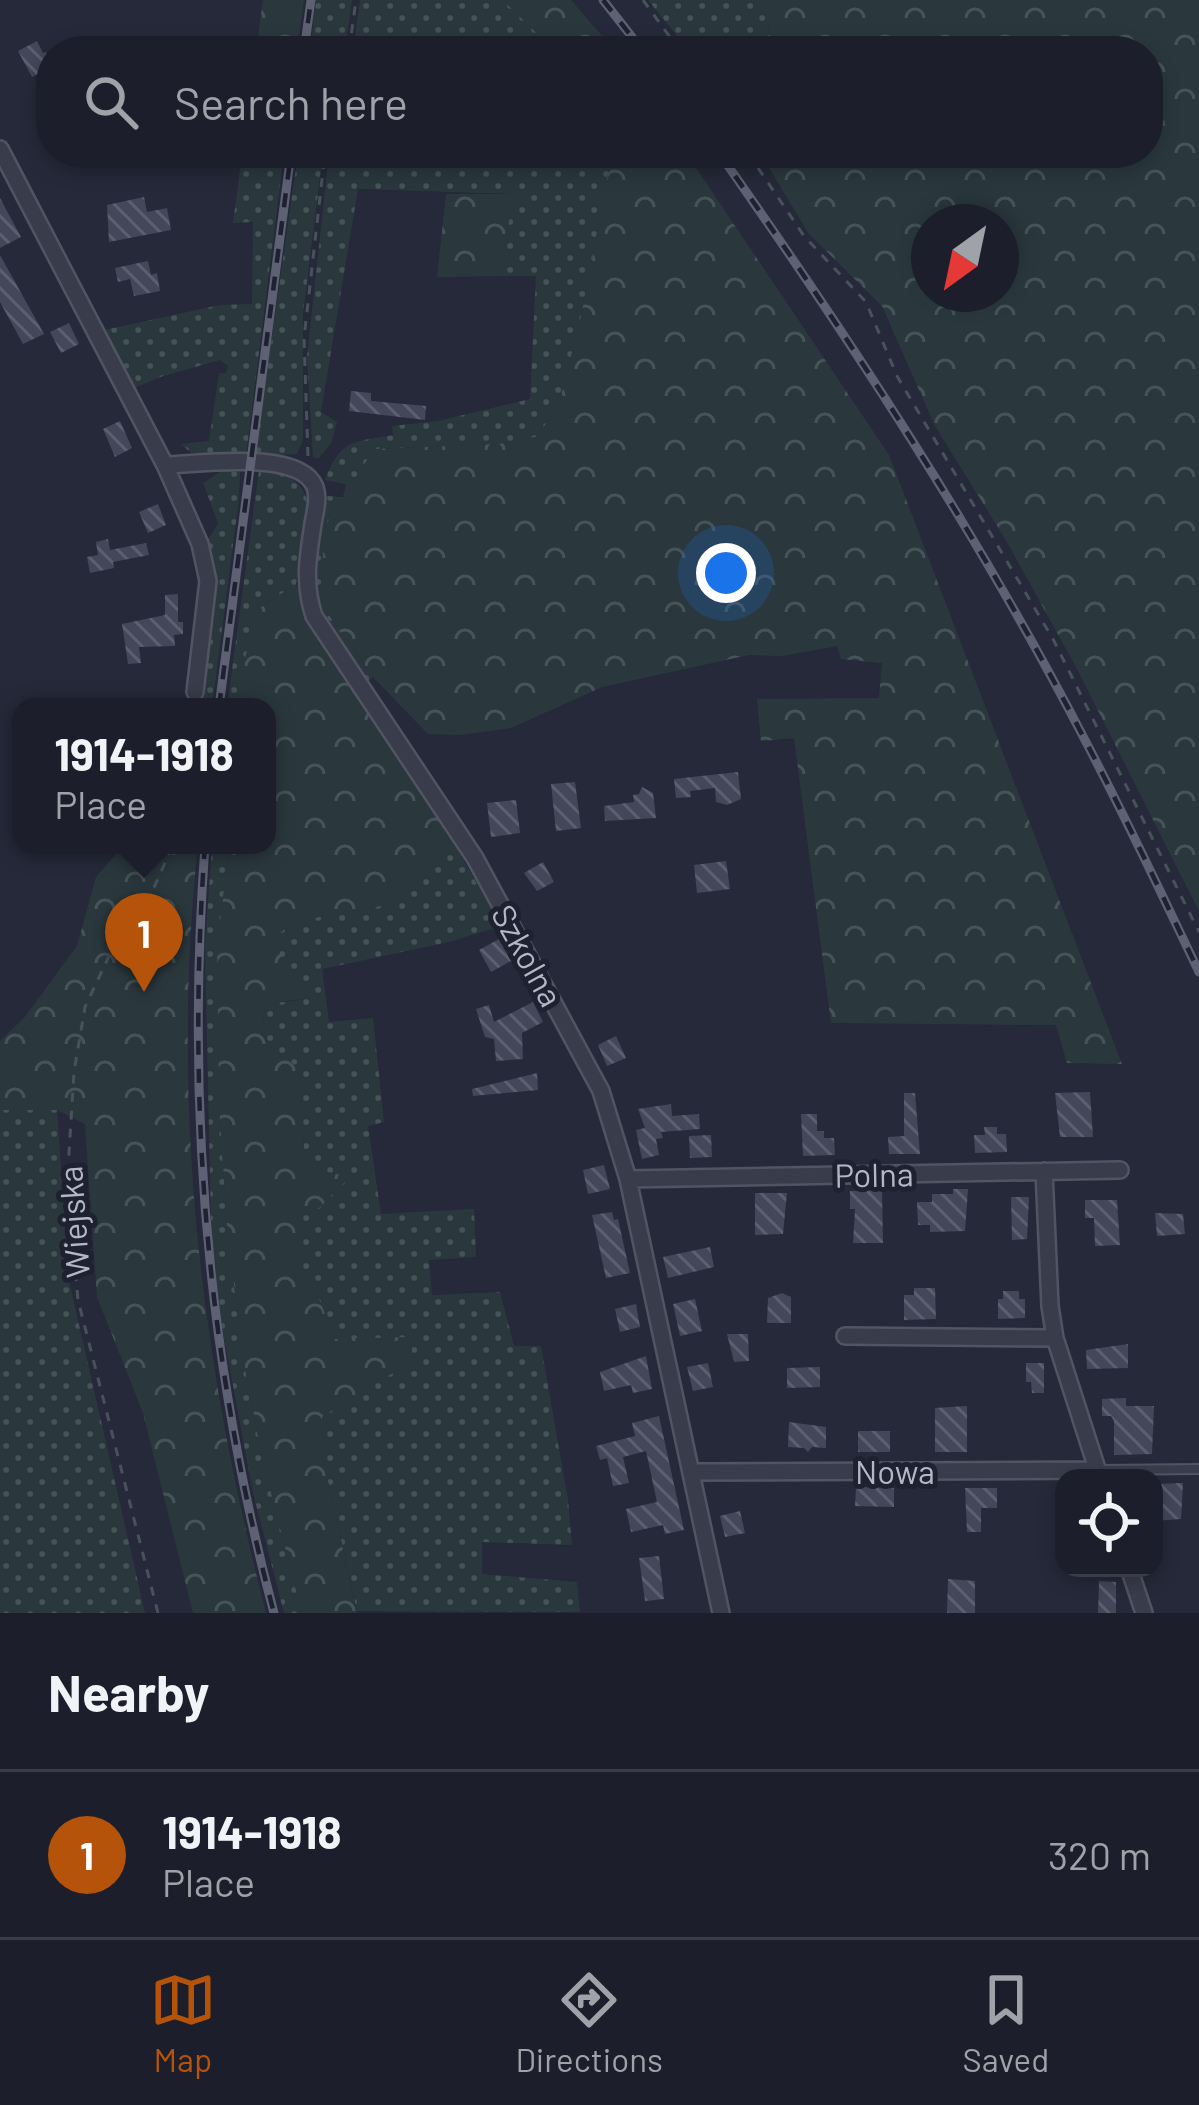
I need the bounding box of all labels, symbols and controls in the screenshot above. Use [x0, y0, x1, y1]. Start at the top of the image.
search box [36, 36, 1163, 168]
icon: search [78, 69, 144, 135]
text: Search here [174, 75, 408, 129]
north arrow [911, 204, 1019, 312]
your location [696, 543, 756, 603]
popup [12, 698, 276, 854]
text: 1914-1918 [54, 726, 234, 780]
text: Place [54, 780, 147, 827]
pin: 1 [105, 893, 183, 992]
street label: Szkolna [484, 897, 572, 1013]
street label: Polna [834, 1153, 914, 1195]
street label: Wiejska [49, 1165, 97, 1279]
street label: Nowa [855, 1451, 935, 1491]
map controls [1055, 1469, 1163, 1577]
button: locate [1055, 1469, 1163, 1577]
text: Nearby [48, 1661, 209, 1722]
text: 1914-1918 [162, 1804, 342, 1858]
text: 1 [80, 1831, 94, 1878]
text: 320 m [1048, 1831, 1151, 1878]
text: Place [162, 1858, 255, 1905]
tab: Map [150, 1967, 216, 2079]
tab: Directions [515, 1967, 663, 2079]
tab: Saved [963, 1967, 1049, 2079]

